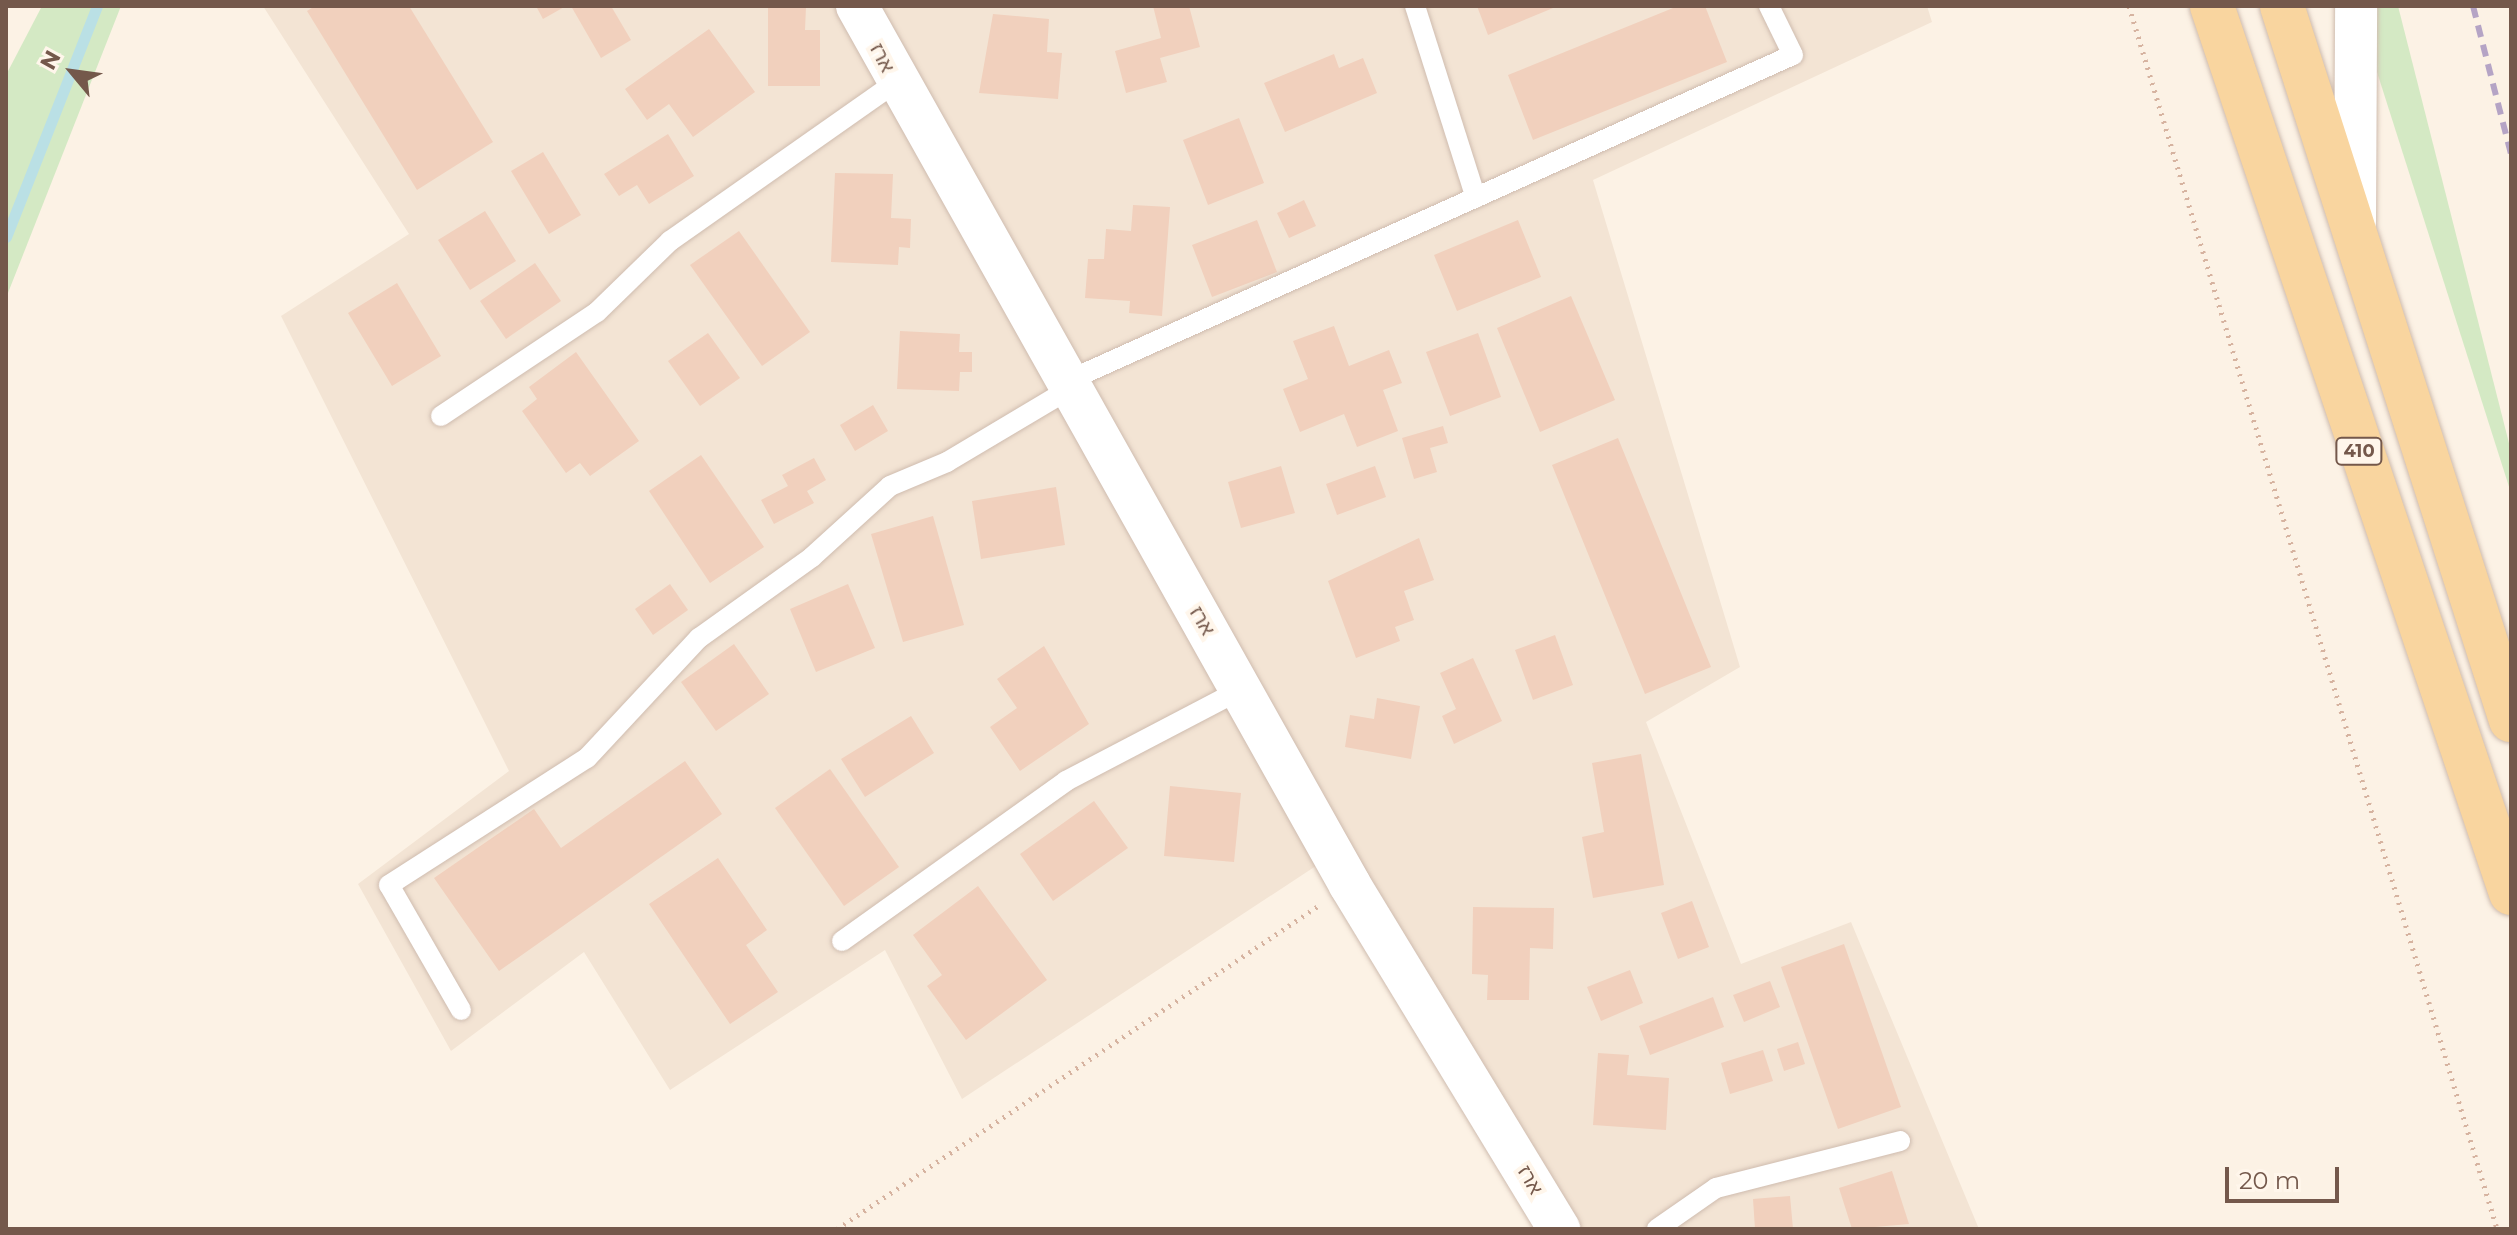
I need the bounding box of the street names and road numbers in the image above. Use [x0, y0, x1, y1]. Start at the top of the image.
street label: ארז [865, 39, 899, 77]
road number: 410 [2335, 437, 2383, 465]
street label: ארז [1184, 602, 1220, 640]
street label: ארז [1512, 1161, 1548, 1199]

